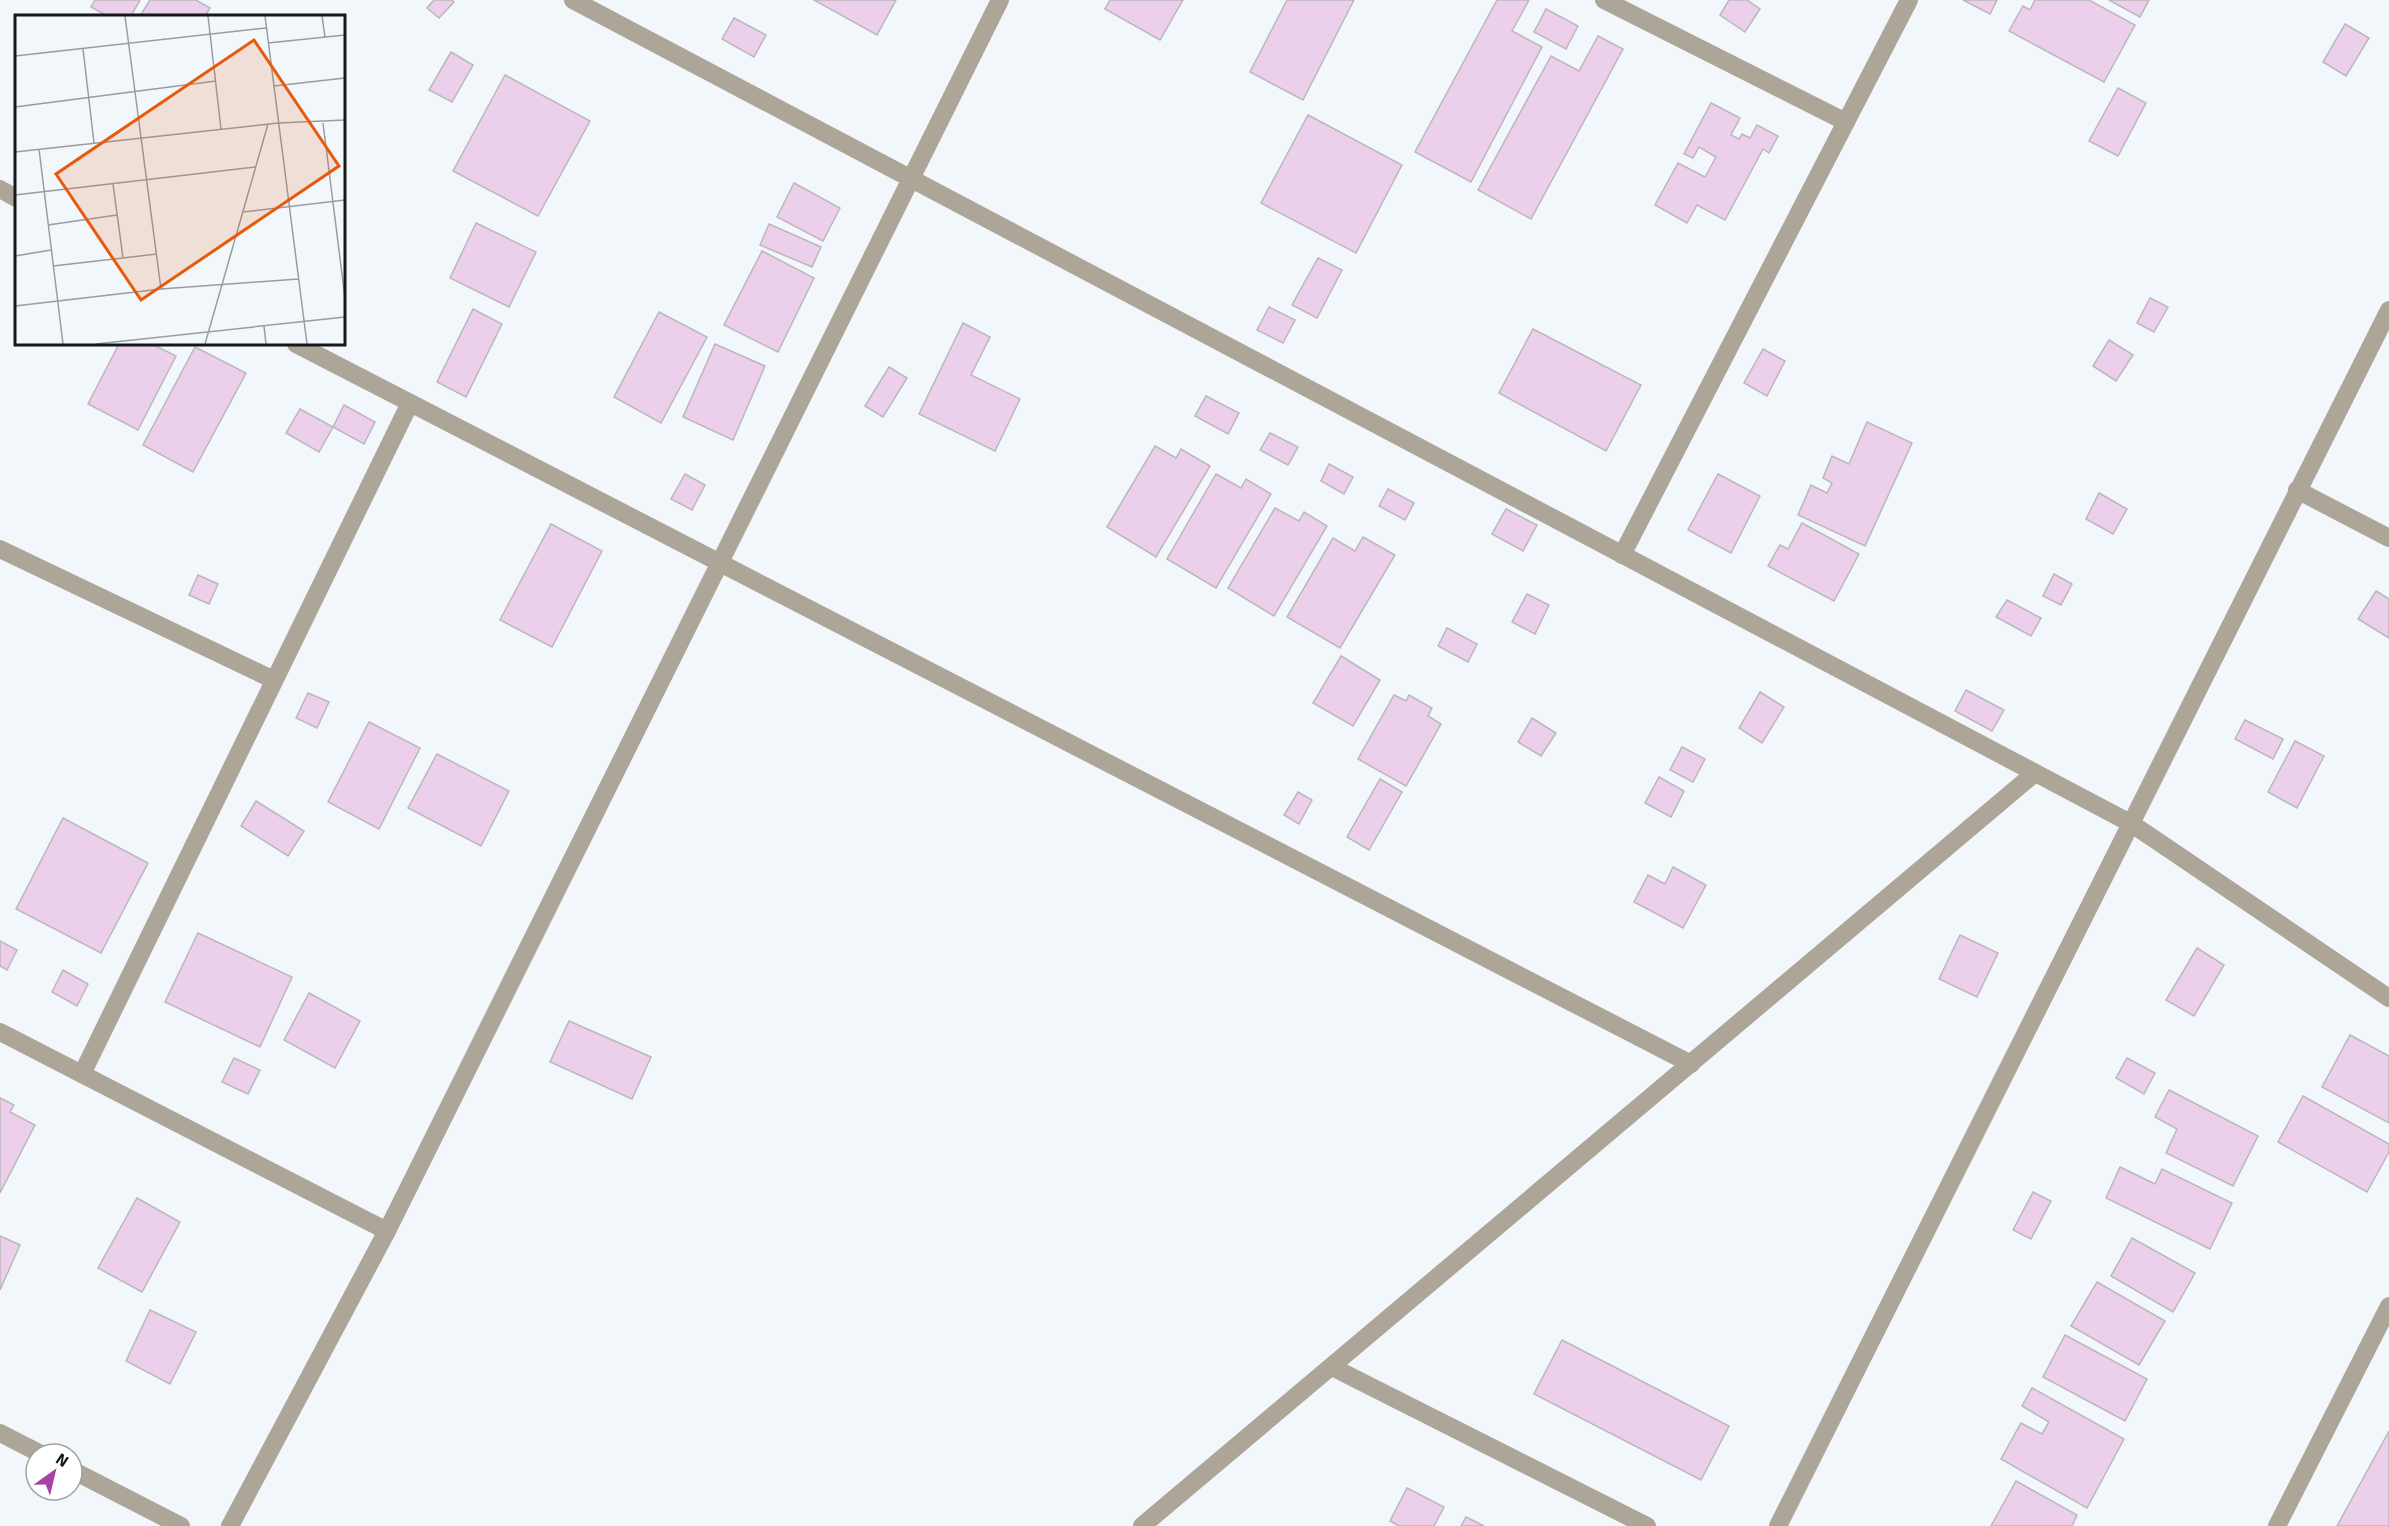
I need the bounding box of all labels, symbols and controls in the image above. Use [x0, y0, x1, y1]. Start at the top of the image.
inset map [15, 15, 345, 345]
north arrow [24, 1442, 84, 1502]
text: N [52, 1449, 72, 1472]

